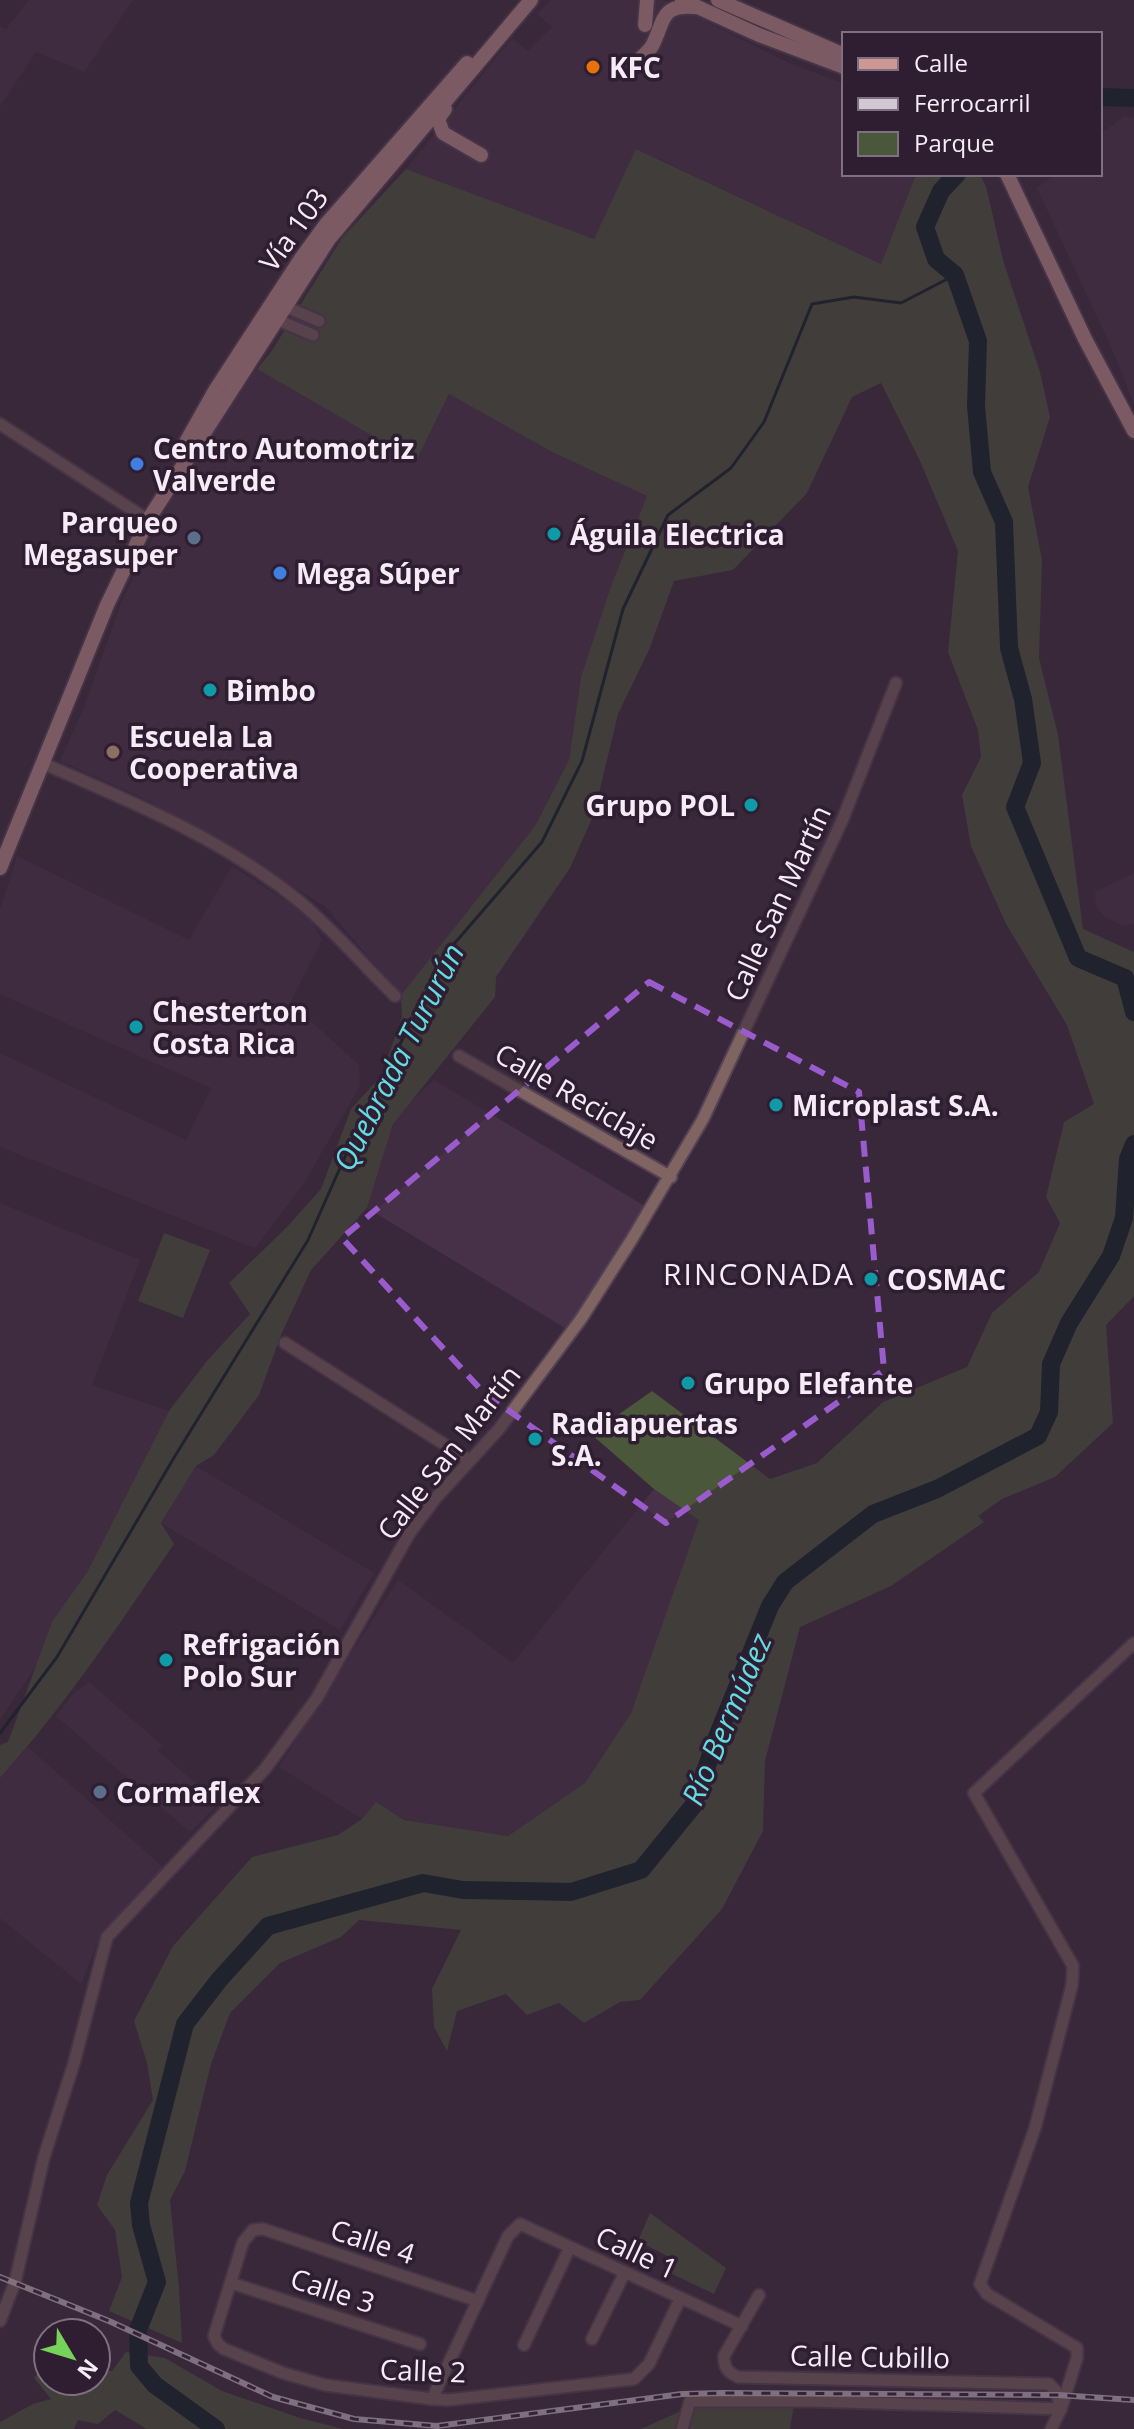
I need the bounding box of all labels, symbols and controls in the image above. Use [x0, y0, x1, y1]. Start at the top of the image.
legend [842, 32, 1102, 176]
text: Calle [914, 46, 968, 79]
place label: KFC [609, 48, 661, 86]
marker: KFC [584, 58, 602, 76]
text: Ferrocarril [914, 86, 1030, 119]
text: Parque [914, 126, 994, 159]
street label: Vía 103 [250, 180, 336, 278]
place label: Centro Automotriz Valverde [153, 429, 414, 499]
marker: Centro Automotriz Valverde [128, 455, 146, 473]
place label: Parqueo Megasuper [23, 503, 178, 573]
place label: Águila Electrica [570, 515, 785, 553]
marker: Águila Electrica [545, 525, 563, 543]
marker: Parqueo Megasuper [185, 529, 203, 547]
place label: Mega Súper [296, 554, 460, 592]
marker: Mega Súper [271, 564, 289, 582]
place label: Bimbo [226, 671, 316, 709]
marker: Bimbo [201, 681, 219, 699]
place label: Escuela La Cooperativa [129, 717, 299, 787]
marker: Escuela La Cooperativa [104, 743, 122, 761]
place label: Grupo POL [586, 786, 735, 824]
marker: Grupo POL [742, 796, 760, 814]
street label: Calle San Martín [715, 799, 839, 1007]
water label: Quebrada Tururún [323, 936, 473, 1178]
place label: Chesterton Costa Rica [152, 992, 308, 1062]
marker: Chesterton Costa Rica [127, 1018, 145, 1036]
street label: Calle Reciclaje [488, 1034, 666, 1158]
place label: Microplast S.A. [792, 1086, 999, 1124]
marker: Microplast S.A. [767, 1096, 785, 1114]
district label: RINCONADA [663, 1253, 855, 1294]
place label: COSMAC [887, 1260, 1006, 1298]
marker: COSMAC [862, 1270, 880, 1288]
street label: Calle San Martín [368, 1357, 528, 1547]
place label: Grupo Elefante [704, 1364, 913, 1402]
marker: Grupo Elefante [679, 1374, 697, 1392]
place label: Radiapuertas S.A. [551, 1404, 738, 1474]
marker: Radiapuertas S.A. [526, 1430, 544, 1448]
place label: Refrigación Polo Sur [182, 1625, 341, 1695]
water label: Río Bermúdez [671, 1626, 781, 1811]
marker: Refrigación Polo Sur [157, 1651, 175, 1669]
place label: Cormaflex [116, 1773, 261, 1811]
marker: Cormaflex [91, 1783, 109, 1801]
street label: Calle 4 [326, 2210, 420, 2272]
street label: Calle 1 [590, 2217, 684, 2287]
street label: Calle 3 [286, 2259, 380, 2321]
north arrow [32, 2317, 112, 2397]
street label: Calle Cubillo [790, 2336, 950, 2376]
street label: Calle 2 [379, 2350, 467, 2390]
text: N [71, 2354, 106, 2386]

